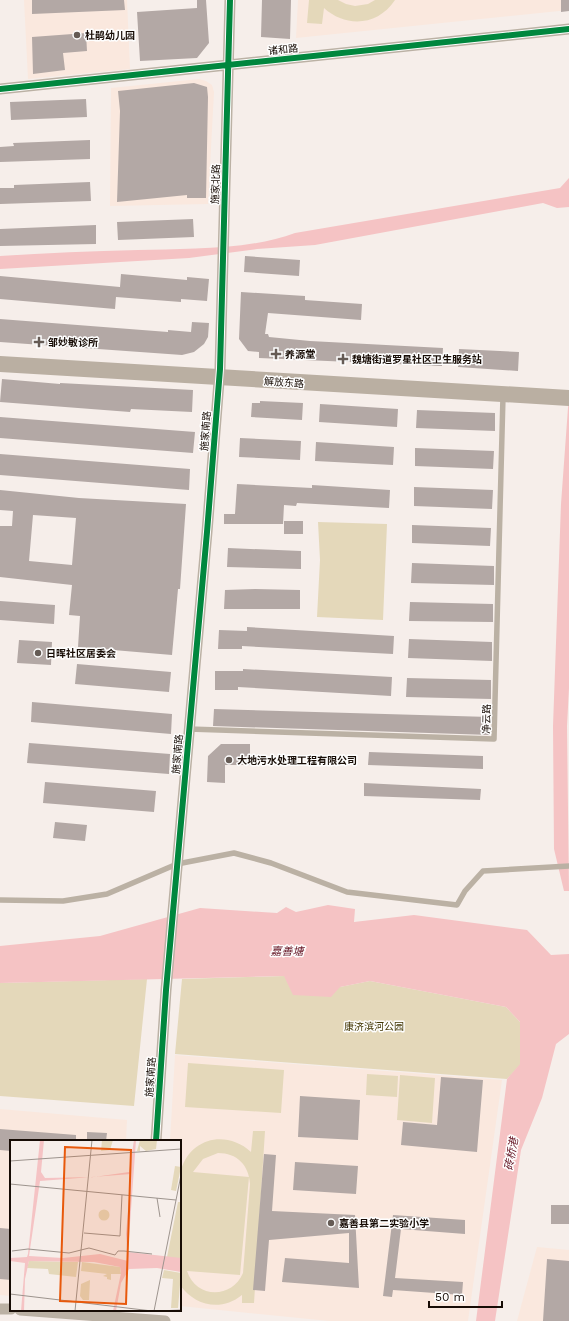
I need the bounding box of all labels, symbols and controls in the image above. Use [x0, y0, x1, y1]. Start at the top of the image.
place label: 杜鹃幼儿园 [85, 29, 135, 41]
marker: 杜鹃幼儿园 [72, 30, 82, 40]
street label: 诸和路 [268, 42, 299, 57]
street label: 施家北路 [209, 164, 222, 204]
marker: 邹妙敏诊所 [33, 336, 45, 348]
place label: 邹妙敏诊所 [48, 337, 98, 348]
marker: 养源堂 [270, 348, 282, 360]
place label: 养源堂 [285, 349, 315, 360]
marker: 魏塘街道罗星社区卫生服务站 [337, 353, 349, 365]
place label: 魏塘街道罗星社区卫生服务站 [352, 353, 482, 365]
street label: 解放东路 [264, 376, 304, 389]
street label: 施家南路 [199, 411, 212, 451]
place label: 日晖社区居委会 [46, 647, 116, 659]
marker: 日晖社区居委会 [33, 648, 43, 658]
street label: 净云路 [481, 704, 492, 734]
street label: 施家南路 [170, 734, 185, 774]
marker: 大地污水处理工程有限公司 [224, 755, 234, 765]
place label: 大地污水处理工程有限公司 [237, 755, 357, 766]
water label: 嘉善塘 [271, 945, 305, 958]
park label: 康济滨河公园 [344, 1021, 404, 1032]
street label: 施家南路 [144, 1057, 157, 1097]
water label: 砖桥港 [502, 1135, 521, 1171]
inset map [10, 1140, 181, 1311]
marker: 嘉善县第二实验小学 [326, 1218, 336, 1228]
place label: 嘉善县第二实验小学 [339, 1218, 429, 1229]
scale bar [429, 1283, 502, 1309]
text: 50 m [435, 1290, 465, 1304]

